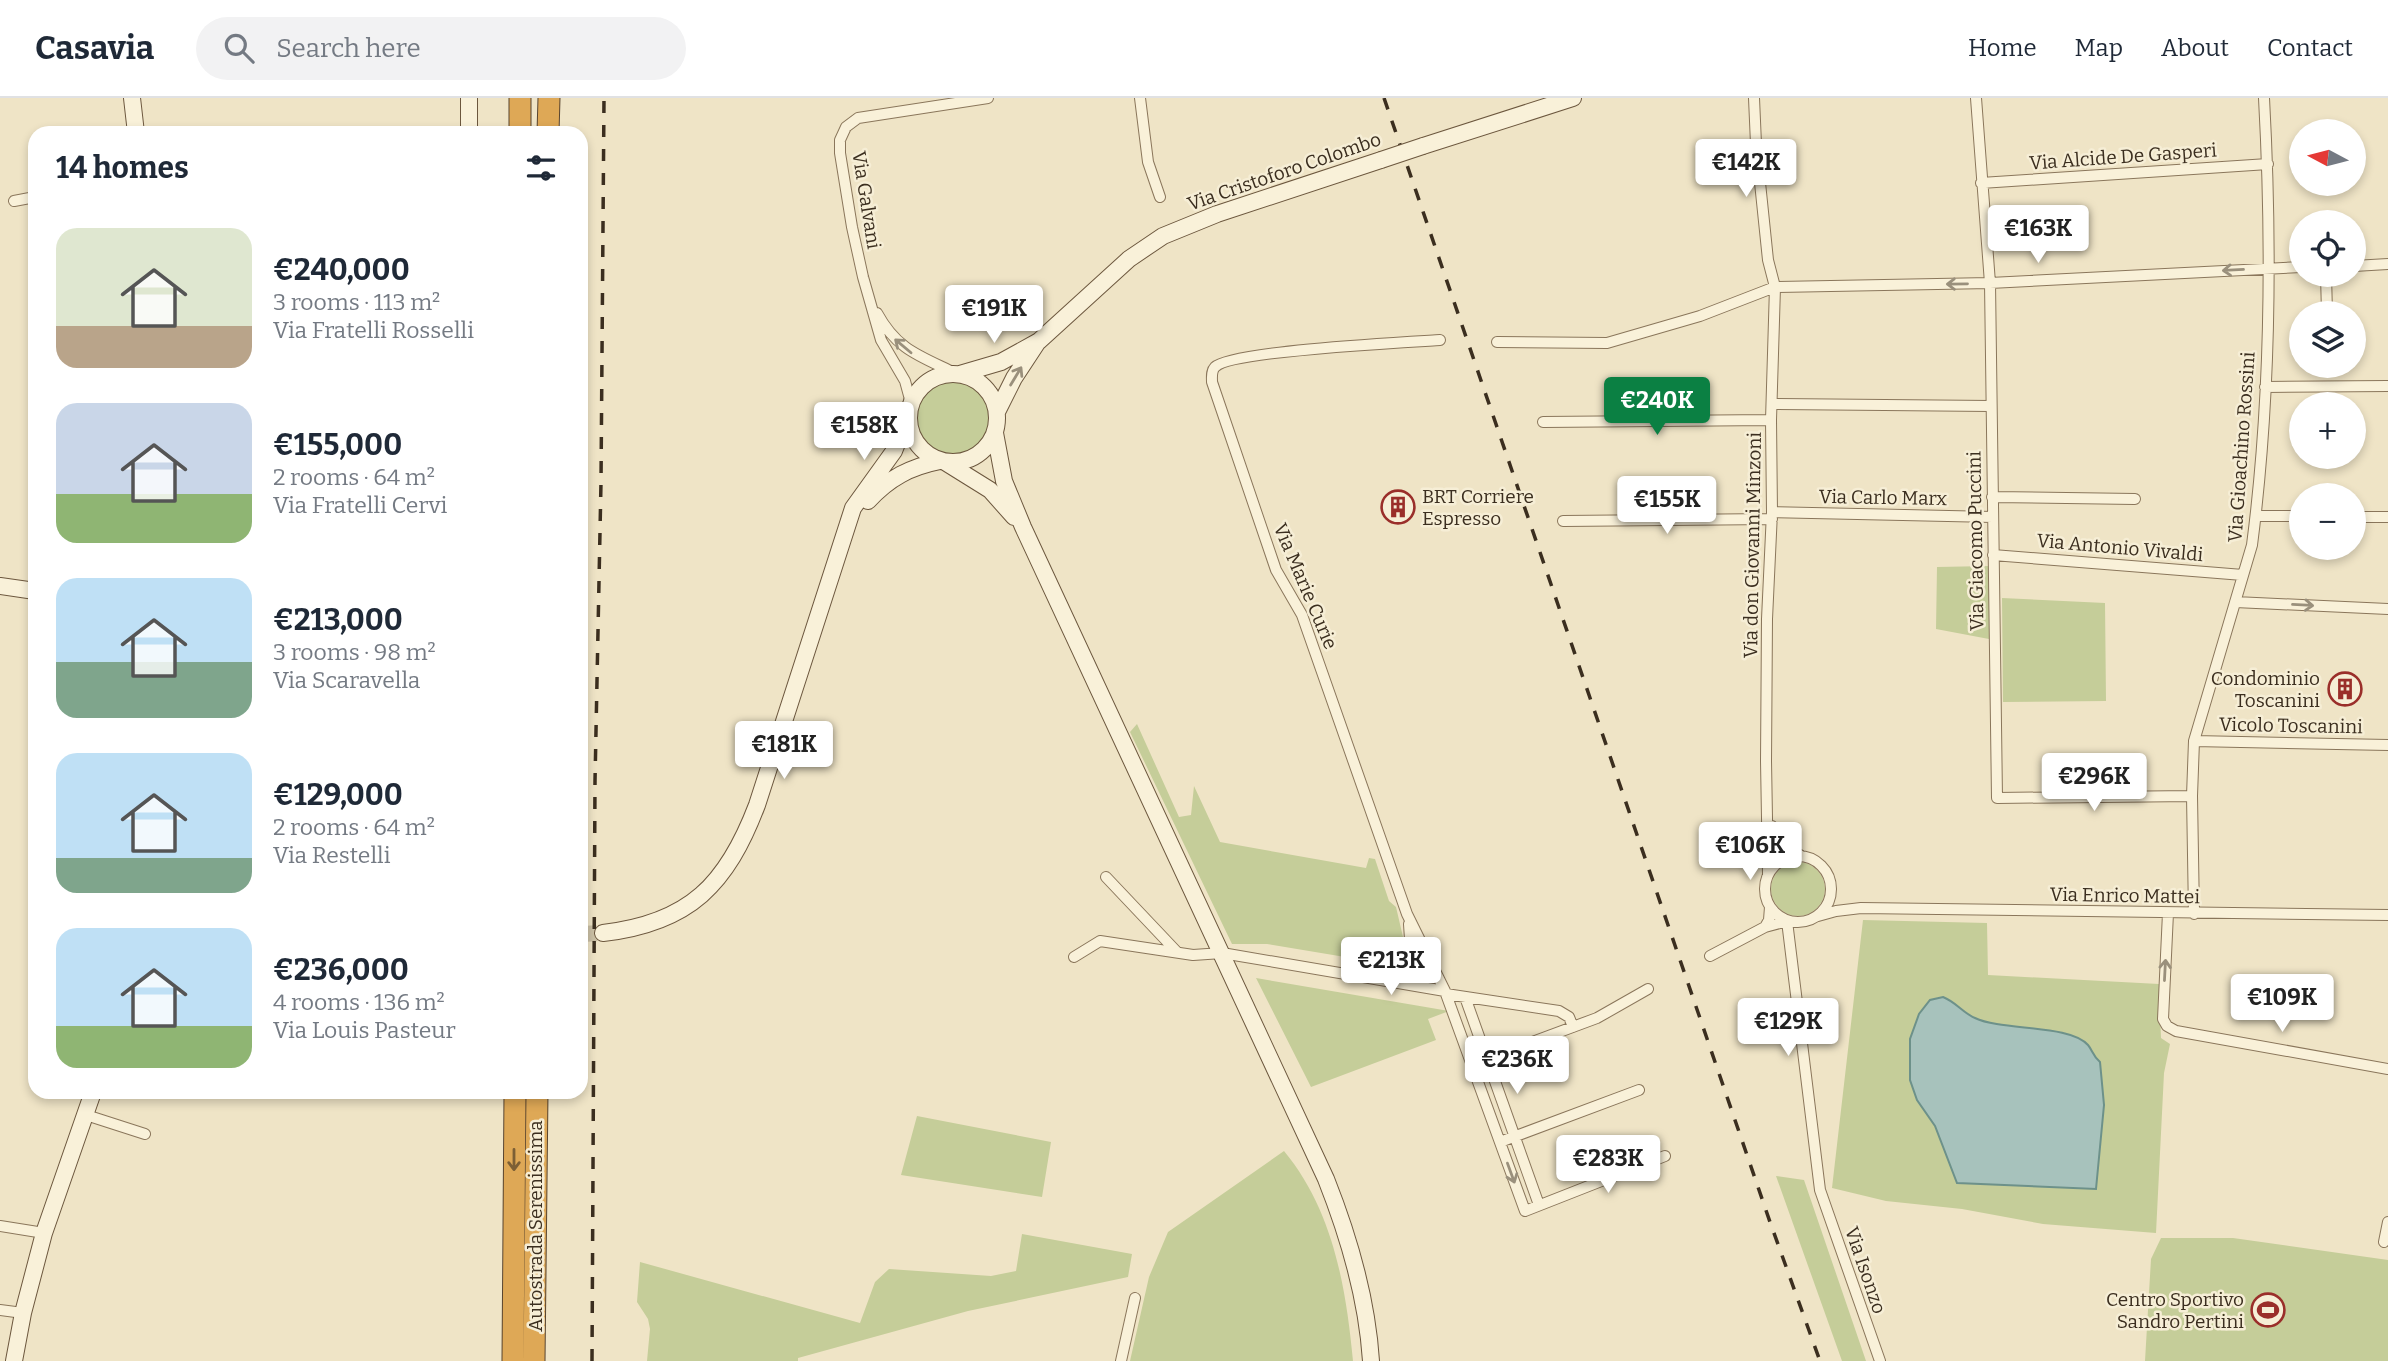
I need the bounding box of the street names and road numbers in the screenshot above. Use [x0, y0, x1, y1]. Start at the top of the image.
street label: Via Cristoforo Colombo [1184, 127, 1384, 215]
street label: Via Alcide De Gasperi [2029, 138, 2218, 175]
street label: Via Galvani [847, 149, 886, 251]
street label: Via Gioachino Rossini [2223, 351, 2260, 543]
street label: Via don Giovanni Minzoni [1739, 431, 1766, 658]
street label: Via Giacomo Puccini [1962, 450, 1989, 631]
street label: Via Carlo Marx [1819, 485, 1948, 510]
street label: Via Marie Curie [1269, 520, 1342, 653]
street label: Via Antonio Vivaldi [2036, 529, 2204, 566]
street label: Vicolo Toscanini [2219, 713, 2363, 738]
street label: Via Enrico Mattei [2050, 883, 2201, 908]
street label: Autostrada Serenissima [524, 1120, 547, 1332]
street label: Via Isonzo [1840, 1224, 1891, 1317]

